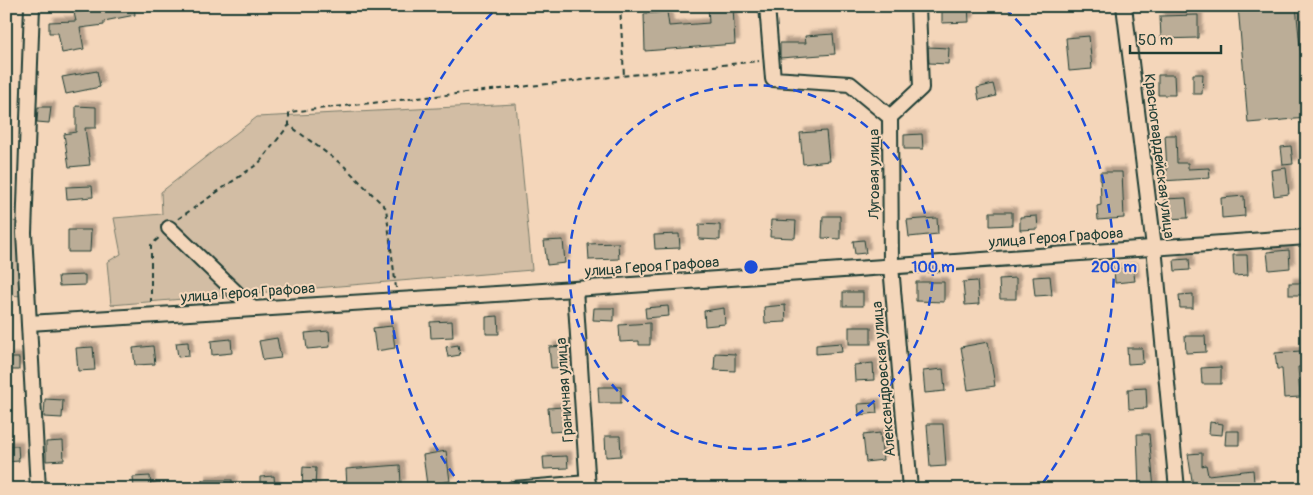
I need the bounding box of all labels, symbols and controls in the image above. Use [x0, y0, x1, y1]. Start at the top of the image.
scale bar [1130, 22, 1222, 54]
text: 50 m [1138, 31, 1173, 50]
street label: Красногвардейская улица [1139, 72, 1179, 240]
street label: Луговая улица [865, 129, 884, 220]
street label: улица Героя Графова [987, 224, 1124, 252]
street label: улица Героя Графова [583, 253, 720, 281]
centre of rings [742, 258, 760, 276]
text: 100 m [912, 258, 954, 277]
text: 200 m [1091, 258, 1137, 277]
street label: улица Героя Графова [179, 279, 316, 307]
street label: Александровская улица [868, 300, 900, 458]
street label: Граничная улица [552, 337, 578, 443]

